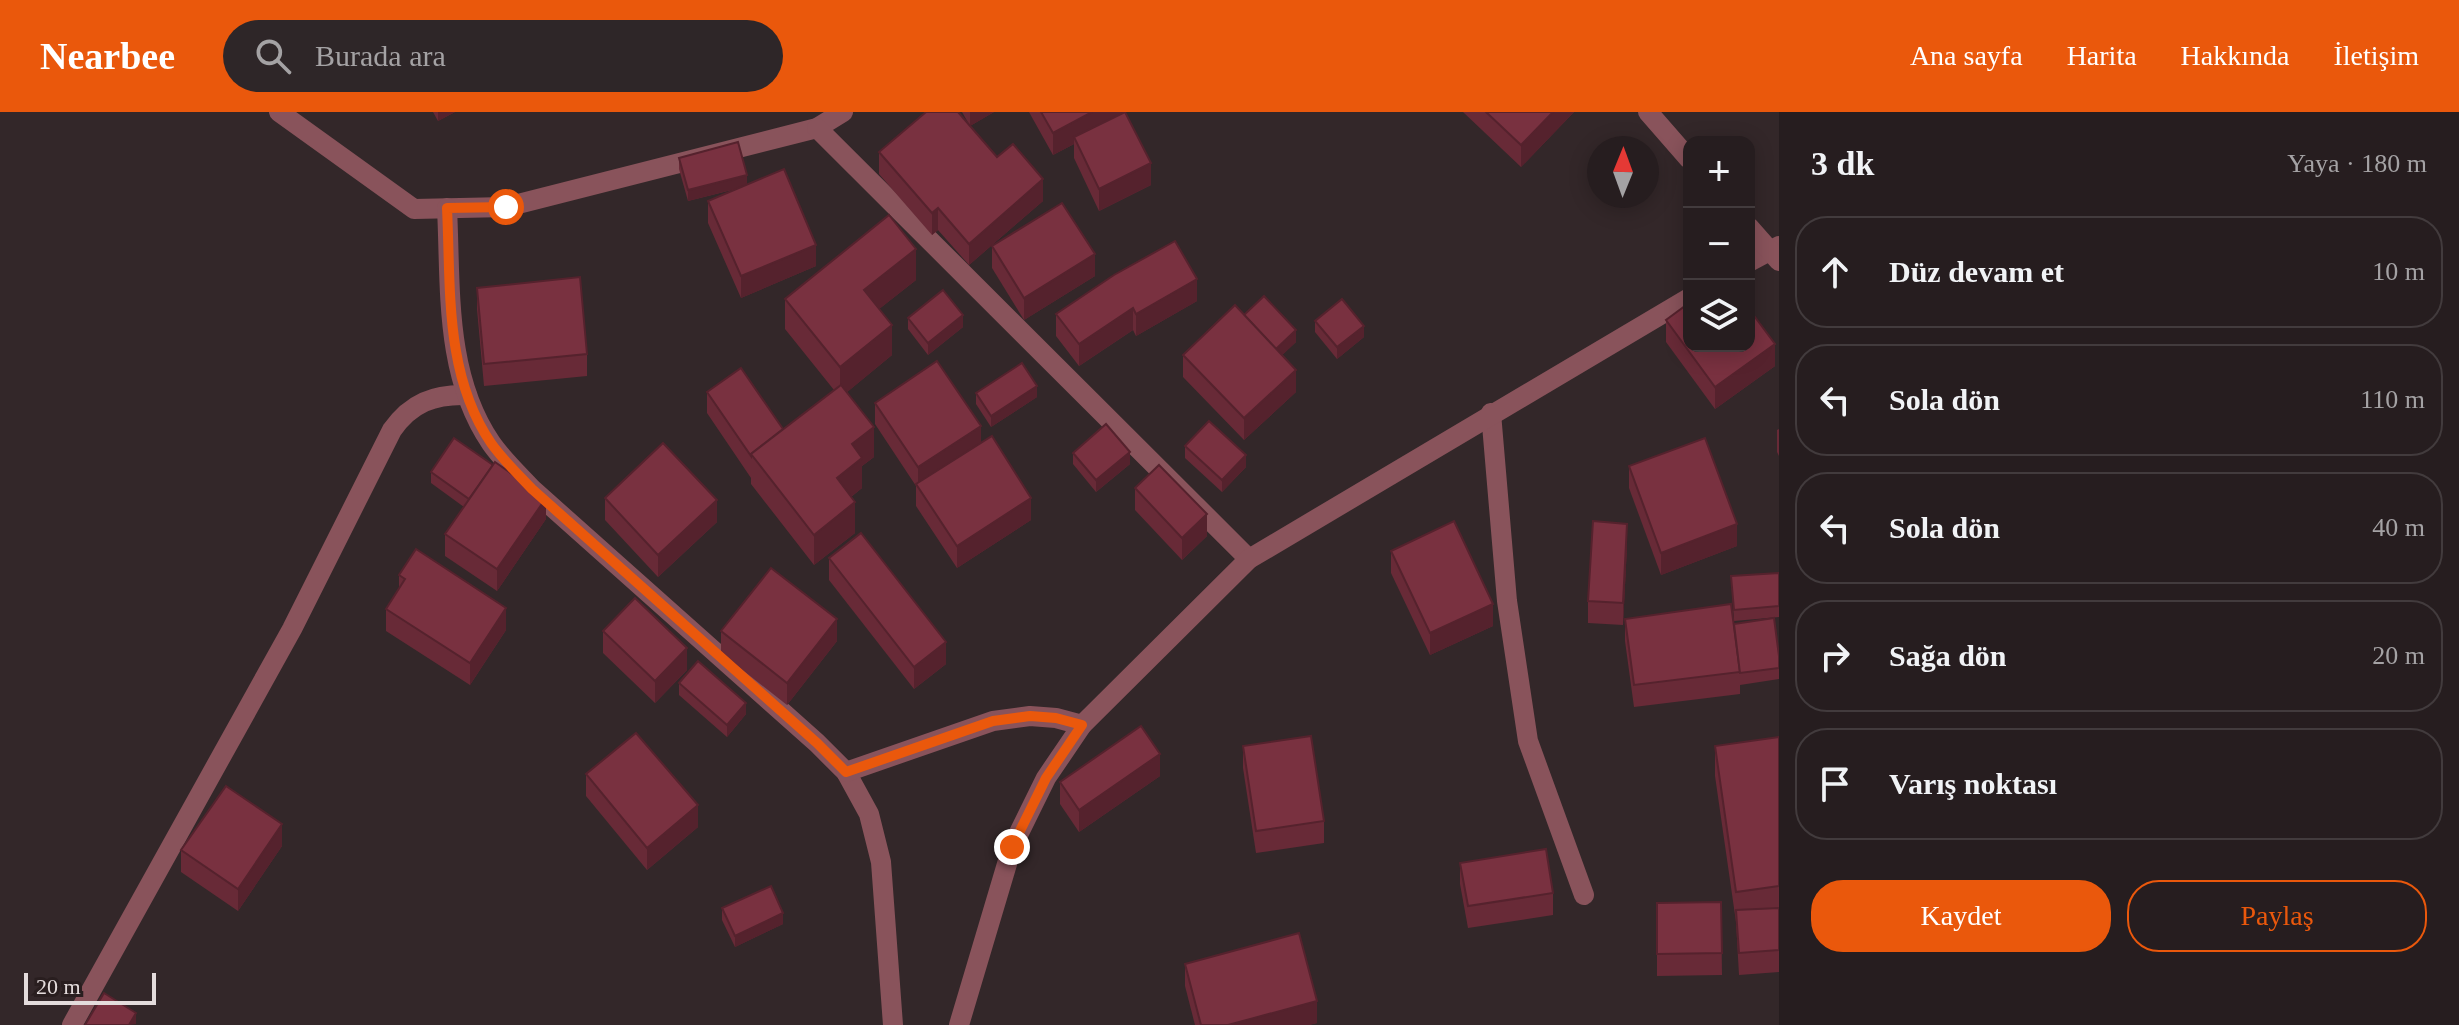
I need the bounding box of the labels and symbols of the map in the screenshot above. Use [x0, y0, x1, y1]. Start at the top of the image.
north arrow [1587, 136, 1659, 208]
route start [488, 189, 524, 225]
route end [994, 829, 1030, 865]
scale bar [24, 969, 156, 1005]

